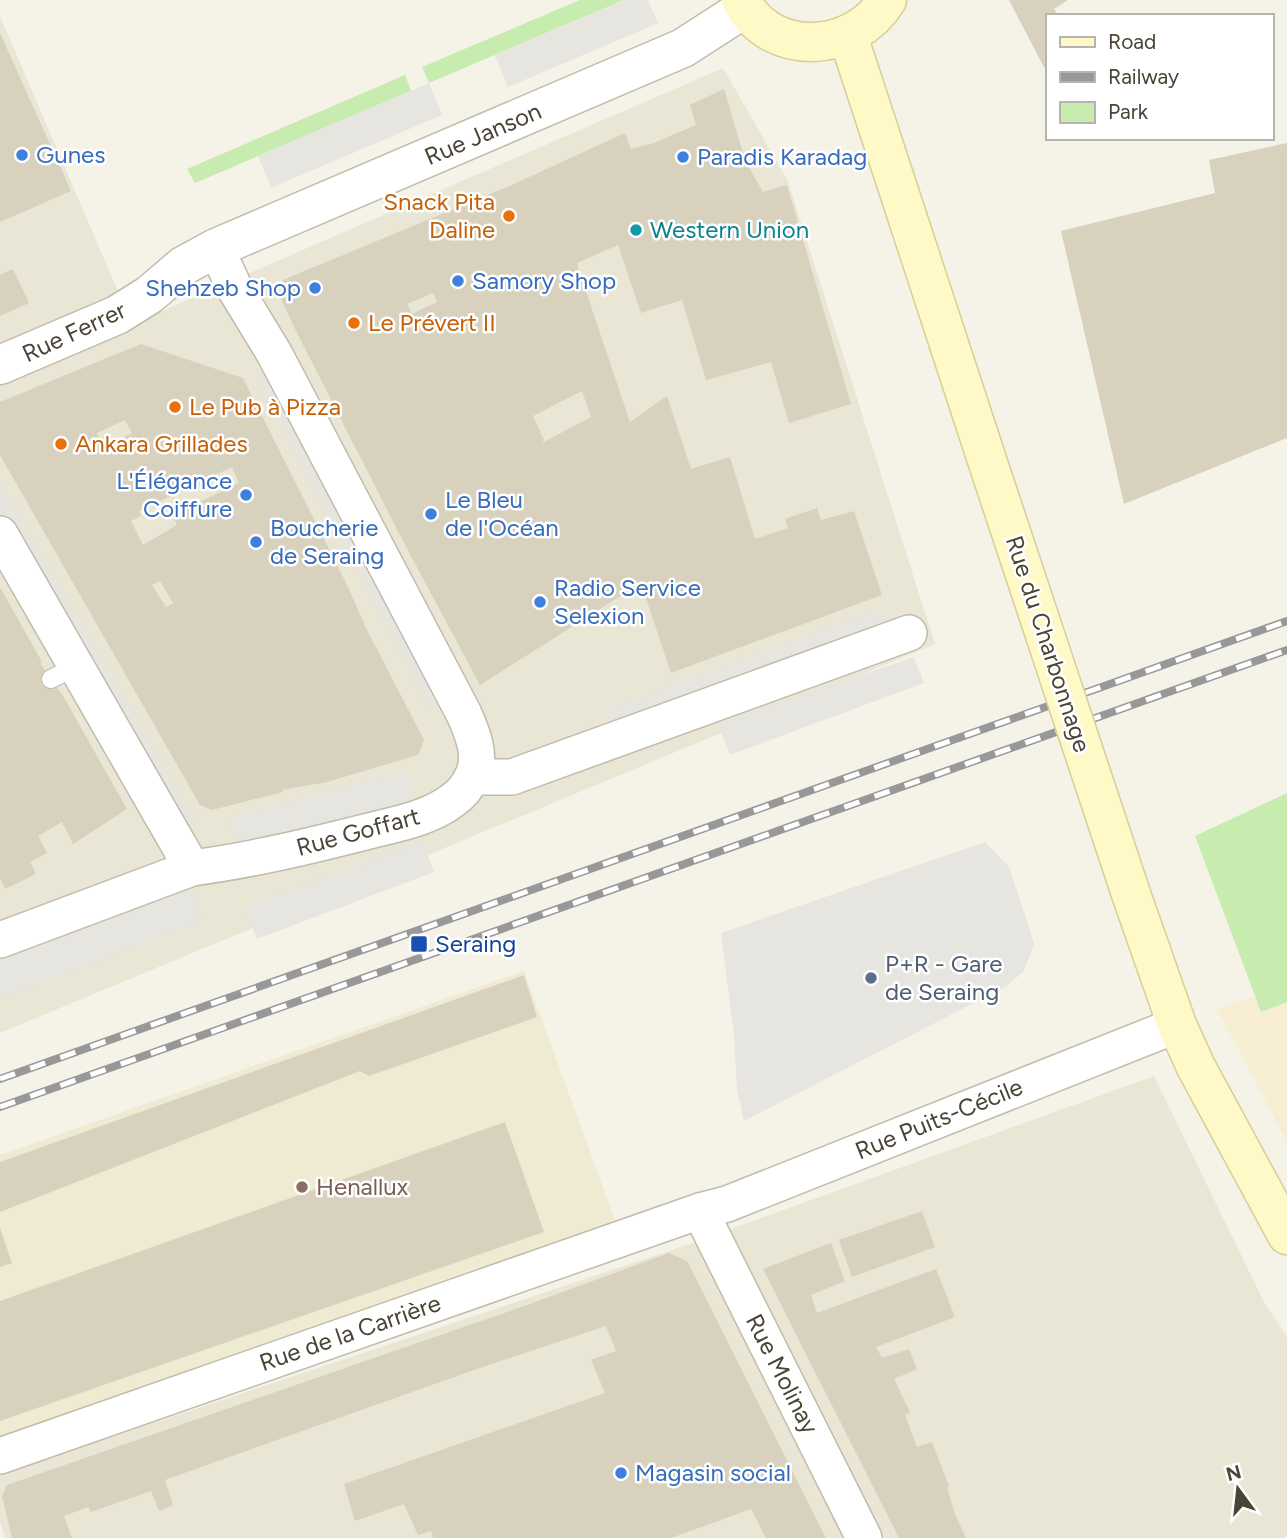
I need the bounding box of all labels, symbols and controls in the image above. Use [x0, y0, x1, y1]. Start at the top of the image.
legend [1046, 14, 1273, 140]
text: Road [1108, 29, 1156, 54]
text: Railway [1108, 64, 1179, 89]
street label: Rue Janson [420, 96, 546, 171]
text: Park [1108, 99, 1149, 124]
place label: Gunes [36, 140, 105, 169]
place label: Paradis Karadag [697, 142, 867, 171]
marker: Gunes [14, 147, 30, 163]
marker: Paradis Karadag [675, 149, 691, 165]
place label: Snack Pita Daline [383, 187, 495, 244]
marker: Snack Pita Daline [501, 208, 517, 224]
place label: Western Union [650, 215, 809, 244]
marker: Western Union [628, 222, 644, 238]
place label: Samory Shop [472, 266, 616, 295]
place label: Shehzeb Shop [145, 273, 301, 302]
marker: Samory Shop [450, 273, 466, 289]
marker: Shehzeb Shop [307, 280, 323, 296]
street label: Rue Ferrer [17, 295, 130, 368]
place label: Le Prévert II [368, 308, 496, 337]
marker: Le Prévert II [346, 315, 362, 331]
place label: Le Pub à Pizza [189, 392, 341, 421]
marker: Le Pub à Pizza [167, 399, 183, 415]
place label: Ankara Grillades [75, 429, 248, 458]
marker: Ankara Grillades [53, 436, 69, 452]
place label: L'Élégance Coiffure [116, 466, 232, 523]
place label: Le Bleu de l'Océan [445, 485, 559, 542]
marker: L'Élégance Coiffure [238, 487, 254, 503]
marker: Le Bleu de l'Océan [423, 506, 439, 522]
place label: Boucherie de Seraing [270, 513, 384, 570]
street label: Rue du Charbonnage [1000, 532, 1097, 756]
marker: Boucherie de Seraing [248, 534, 264, 550]
place label: Radio Service Selexion [554, 573, 701, 630]
marker: Radio Service Selexion [532, 594, 548, 610]
street label: Rue Goffart [293, 801, 423, 862]
place label: Seraing [435, 929, 516, 958]
marker: Seraing [409, 934, 429, 954]
place label: P+R - Gare de Seraing [885, 949, 1002, 1006]
marker: P+R - Gare de Seraing [863, 970, 879, 986]
street label: Rue Puits-Cécile [851, 1072, 1027, 1165]
place label: Henallux [316, 1172, 409, 1201]
marker: Henallux [294, 1179, 310, 1195]
street label: Rue de la Carrière [255, 1288, 444, 1377]
street label: Rue Molinay [740, 1309, 825, 1439]
north arrow [1203, 1454, 1273, 1524]
place label: Magasin social [635, 1458, 791, 1487]
text: N [1224, 1460, 1244, 1486]
marker: Magasin social [613, 1465, 629, 1481]

